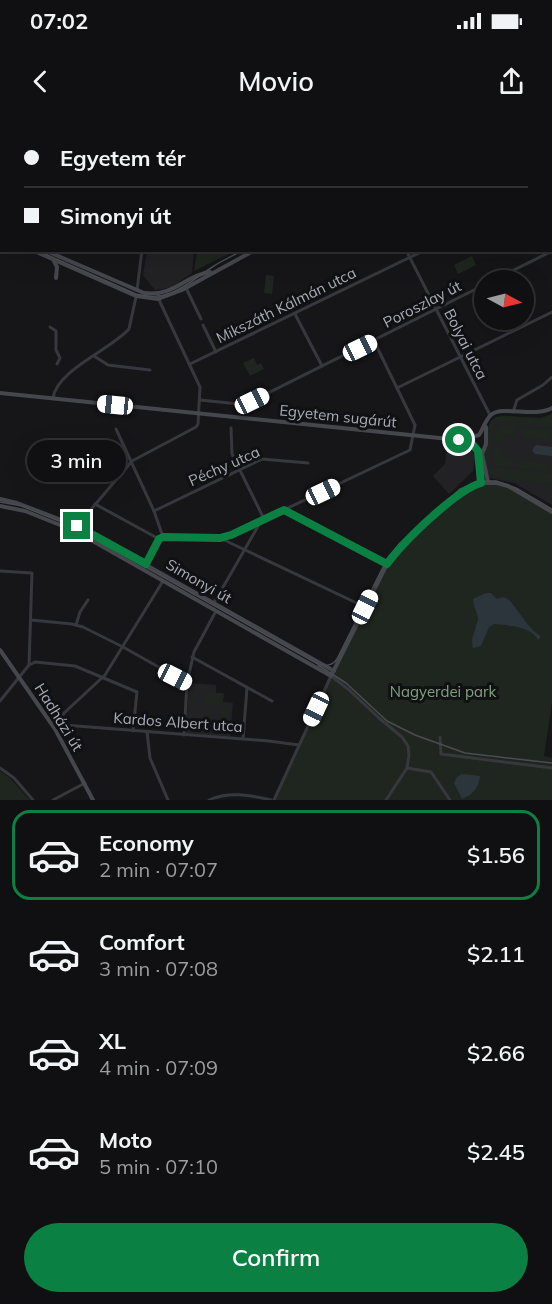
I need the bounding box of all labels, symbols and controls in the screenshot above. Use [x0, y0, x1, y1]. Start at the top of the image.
text: 07:02 [30, 7, 88, 35]
text: Movio [238, 64, 314, 98]
icon: back [24, 65, 57, 98]
icon: share [495, 65, 528, 98]
text: Egyetem tér [60, 144, 185, 172]
text: Simonyi út [60, 202, 171, 230]
street label: Mikszáth Kálmán utca [213, 263, 359, 347]
north arrow [474, 270, 534, 330]
map controls [474, 270, 534, 330]
street label: Poroszlay út [380, 276, 464, 332]
street label: Bolyai utca [440, 305, 492, 383]
car [340, 332, 380, 364]
car [232, 385, 272, 417]
car [96, 394, 134, 416]
street label: Egyetem sugárút [278, 400, 398, 432]
route start [445, 426, 472, 453]
callout: 3 min [28, 439, 127, 481]
street label: Péchy utca [186, 442, 262, 490]
text: 3 min [51, 448, 102, 473]
car [303, 476, 343, 508]
route end [63, 512, 90, 539]
street label: Simonyi út [163, 555, 235, 607]
car [349, 587, 381, 627]
car [155, 661, 195, 693]
street label: Hadházi út [31, 680, 87, 754]
park label: Nagyerdei park [390, 682, 496, 701]
car [300, 689, 332, 729]
street label: Kardos Albert utca [113, 708, 243, 736]
icon: car [27, 828, 81, 882]
text: Economy [99, 829, 194, 857]
text: $1.56 [467, 841, 525, 869]
text: 2 min · 07:07 [99, 857, 218, 882]
icon: car [27, 927, 81, 981]
text: Comfort [99, 928, 185, 956]
text: $2.11 [467, 940, 525, 968]
text: 3 min · 07:08 [99, 956, 218, 981]
icon: car [27, 1026, 81, 1080]
text: XL [99, 1027, 126, 1055]
text: $2.66 [467, 1039, 525, 1067]
text: 4 min · 07:09 [99, 1055, 218, 1080]
icon: car [27, 1125, 81, 1179]
text: Moto [99, 1126, 152, 1154]
text: $2.45 [467, 1138, 525, 1166]
text: 5 min · 07:10 [99, 1154, 218, 1179]
button: Confirm [24, 1223, 528, 1292]

